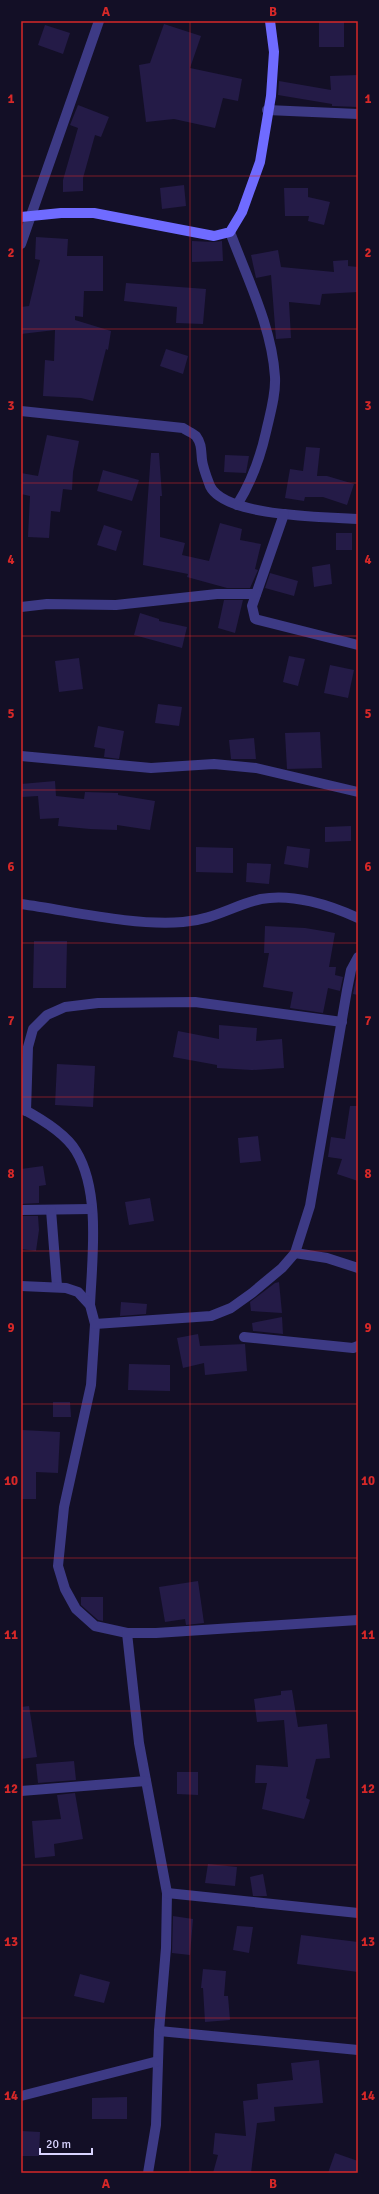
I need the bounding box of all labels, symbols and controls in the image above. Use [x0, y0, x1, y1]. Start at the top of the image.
text: A [102, 4, 111, 20]
text: B [269, 4, 277, 20]
text: 1 [7, 91, 15, 107]
text: 1 [364, 91, 372, 107]
text: 2 [7, 245, 15, 261]
text: 2 [364, 245, 372, 261]
text: 3 [7, 398, 15, 414]
text: 3 [364, 398, 372, 414]
text: 4 [7, 552, 15, 568]
text: 4 [364, 552, 372, 568]
text: 5 [7, 706, 15, 722]
text: 5 [364, 706, 372, 722]
text: 6 [7, 859, 15, 875]
text: 6 [364, 859, 372, 875]
text: 7 [7, 1013, 15, 1029]
text: 7 [364, 1013, 372, 1029]
text: 8 [7, 1166, 15, 1182]
text: 8 [364, 1166, 372, 1182]
text: 9 [7, 1320, 15, 1336]
text: 9 [364, 1320, 372, 1336]
text: 10 [4, 1473, 18, 1489]
text: 10 [361, 1473, 375, 1489]
text: 11 [4, 1627, 18, 1643]
text: 11 [361, 1627, 375, 1643]
text: 12 [4, 1781, 18, 1797]
text: 12 [361, 1781, 375, 1797]
text: 13 [4, 1934, 18, 1950]
text: 13 [361, 1934, 375, 1950]
text: 14 [4, 2088, 18, 2104]
text: 14 [361, 2088, 375, 2104]
scale bar [40, 2130, 92, 2156]
text: 20 m [46, 2137, 71, 2152]
text: A [102, 2176, 111, 2192]
text: B [269, 2176, 277, 2192]

